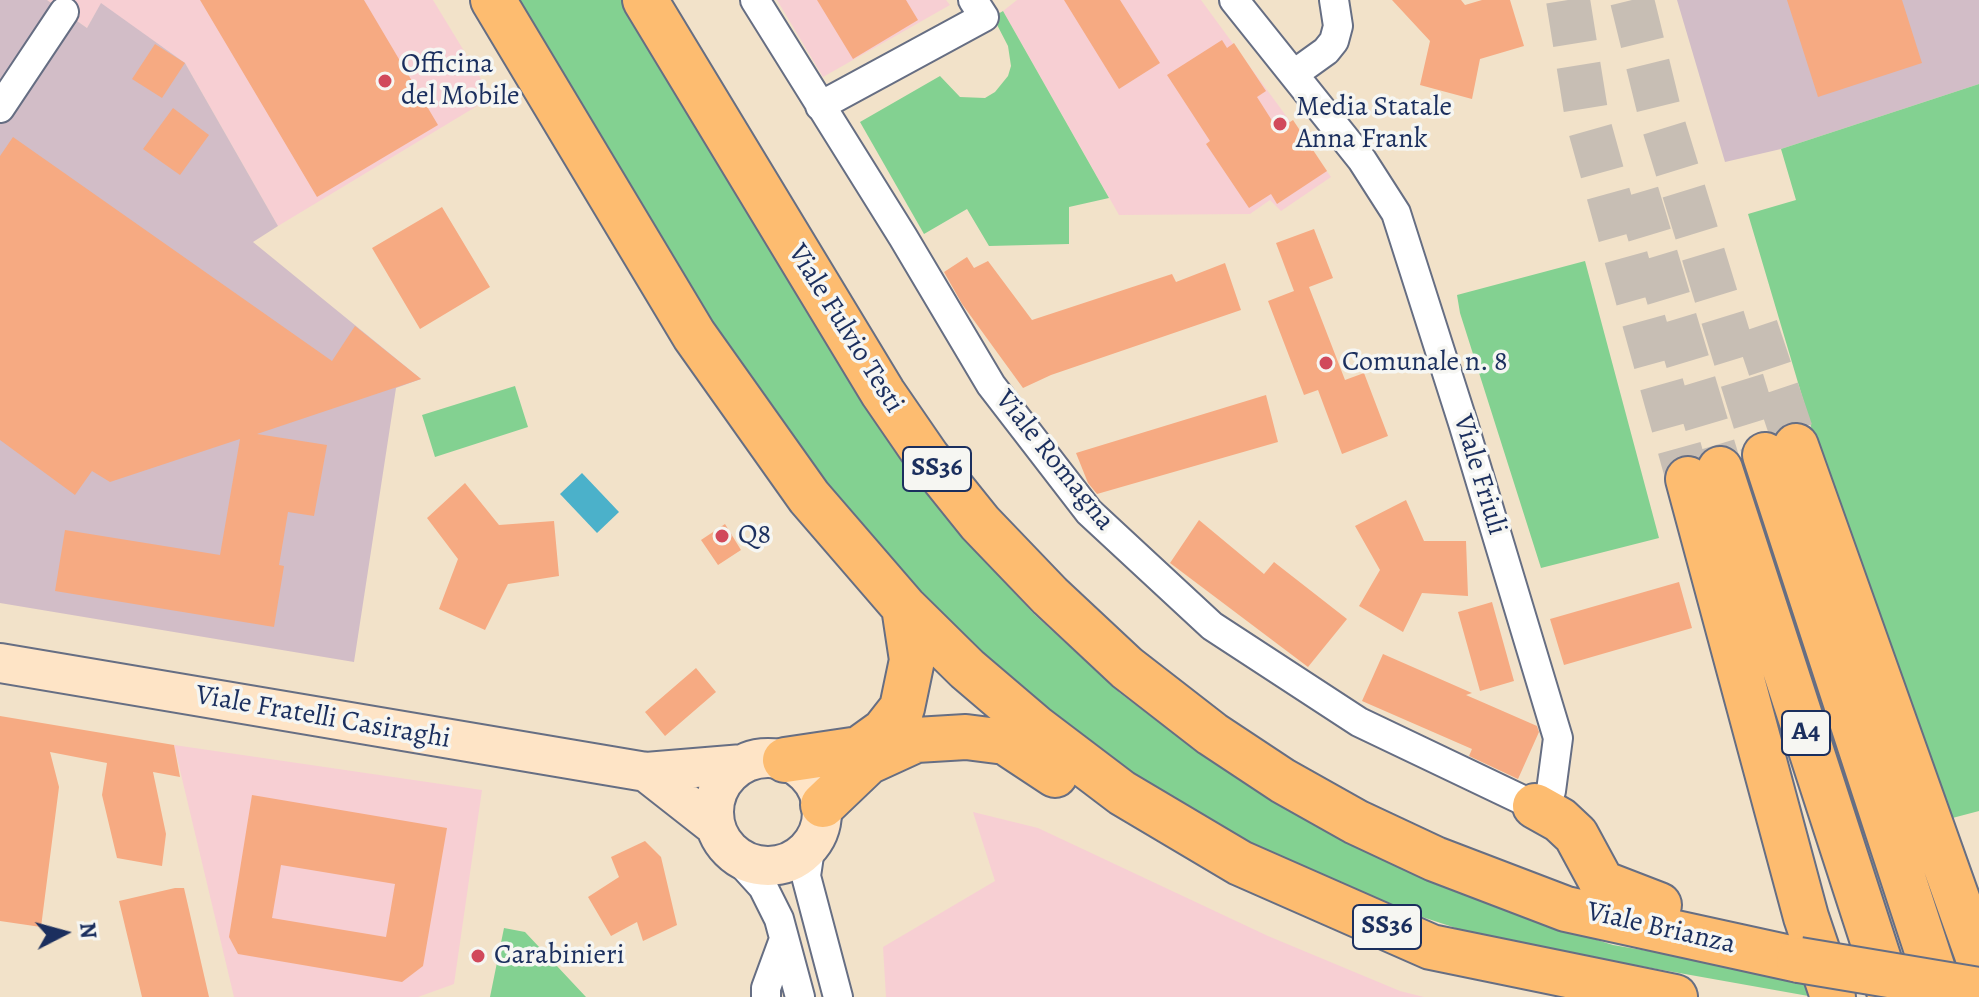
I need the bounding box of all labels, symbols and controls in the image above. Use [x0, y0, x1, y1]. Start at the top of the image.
place label: Officina del Mobile [401, 48, 520, 114]
marker: Officina del Mobile [376, 72, 394, 90]
place label: Media Statale Anna Frank [1296, 91, 1452, 157]
marker: Media Statale Anna Frank [1271, 115, 1289, 133]
street label: Viale Fulvio Testi [780, 238, 910, 420]
place label: Comunale n. 8 [1342, 346, 1508, 380]
marker: Comunale n. 8 [1317, 354, 1335, 372]
street label: Viale Romagna [987, 384, 1121, 538]
street label: Viale Friuli [1445, 411, 1513, 539]
road number: SS36 [903, 447, 971, 491]
place label: Q8 [738, 519, 771, 553]
marker: Q8 [713, 527, 731, 545]
street label: Viale Fratelli Casiraghi [193, 679, 453, 757]
road number: A4 [1782, 711, 1830, 755]
north arrow [24, 893, 104, 973]
street label: Viale Brianza [1584, 896, 1738, 962]
road number: SS36 [1353, 905, 1421, 949]
text: N [72, 921, 104, 940]
place label: Carabinieri [494, 939, 625, 973]
marker: Carabinieri [469, 947, 487, 965]

